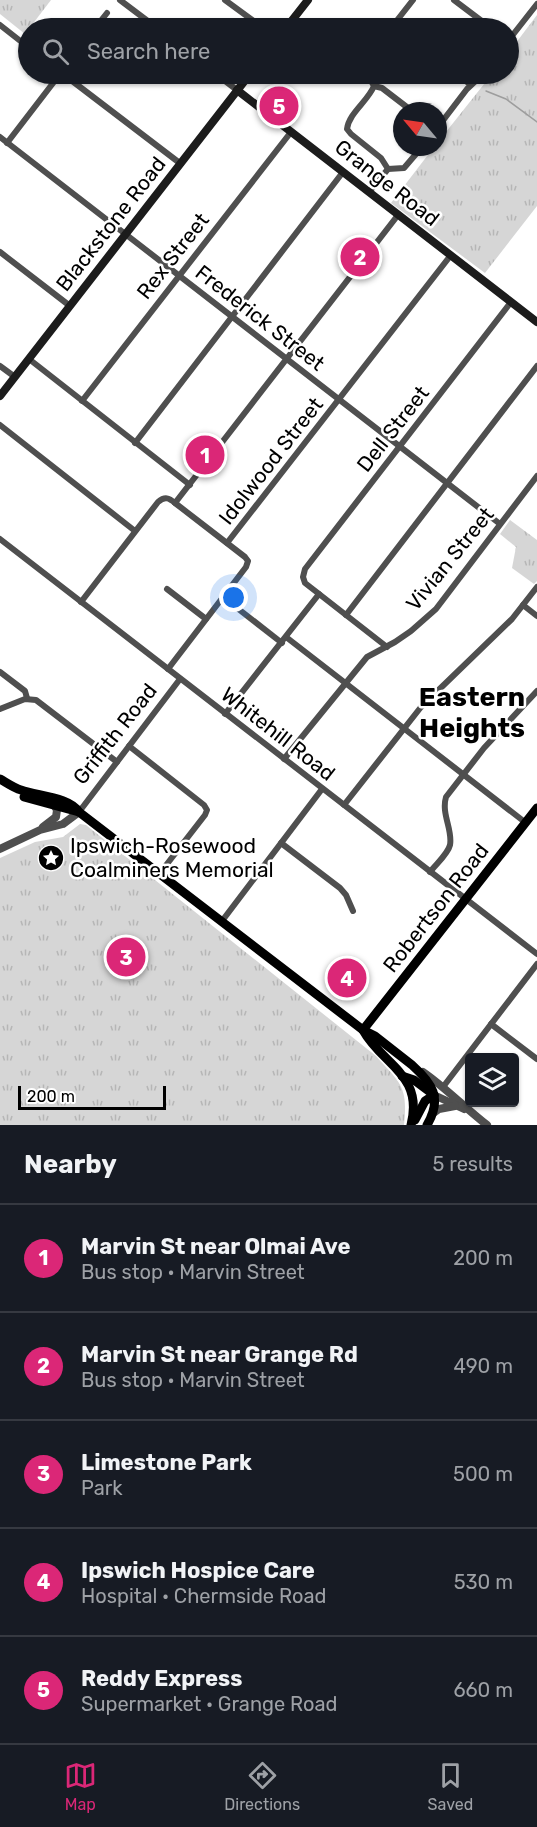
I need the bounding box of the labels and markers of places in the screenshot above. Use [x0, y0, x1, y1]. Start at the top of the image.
pin: 5 [260, 84, 298, 128]
pin: 2 [340, 234, 380, 280]
pin: 1 [186, 432, 224, 478]
place label: Ipswich-Rosewood Coalminers Memorial [70, 833, 274, 882]
place icon: Ipswich-Rosewood Coalminers Memorial [36, 843, 66, 873]
pin: 3 [106, 934, 146, 980]
pin: 4 [328, 956, 366, 1000]

